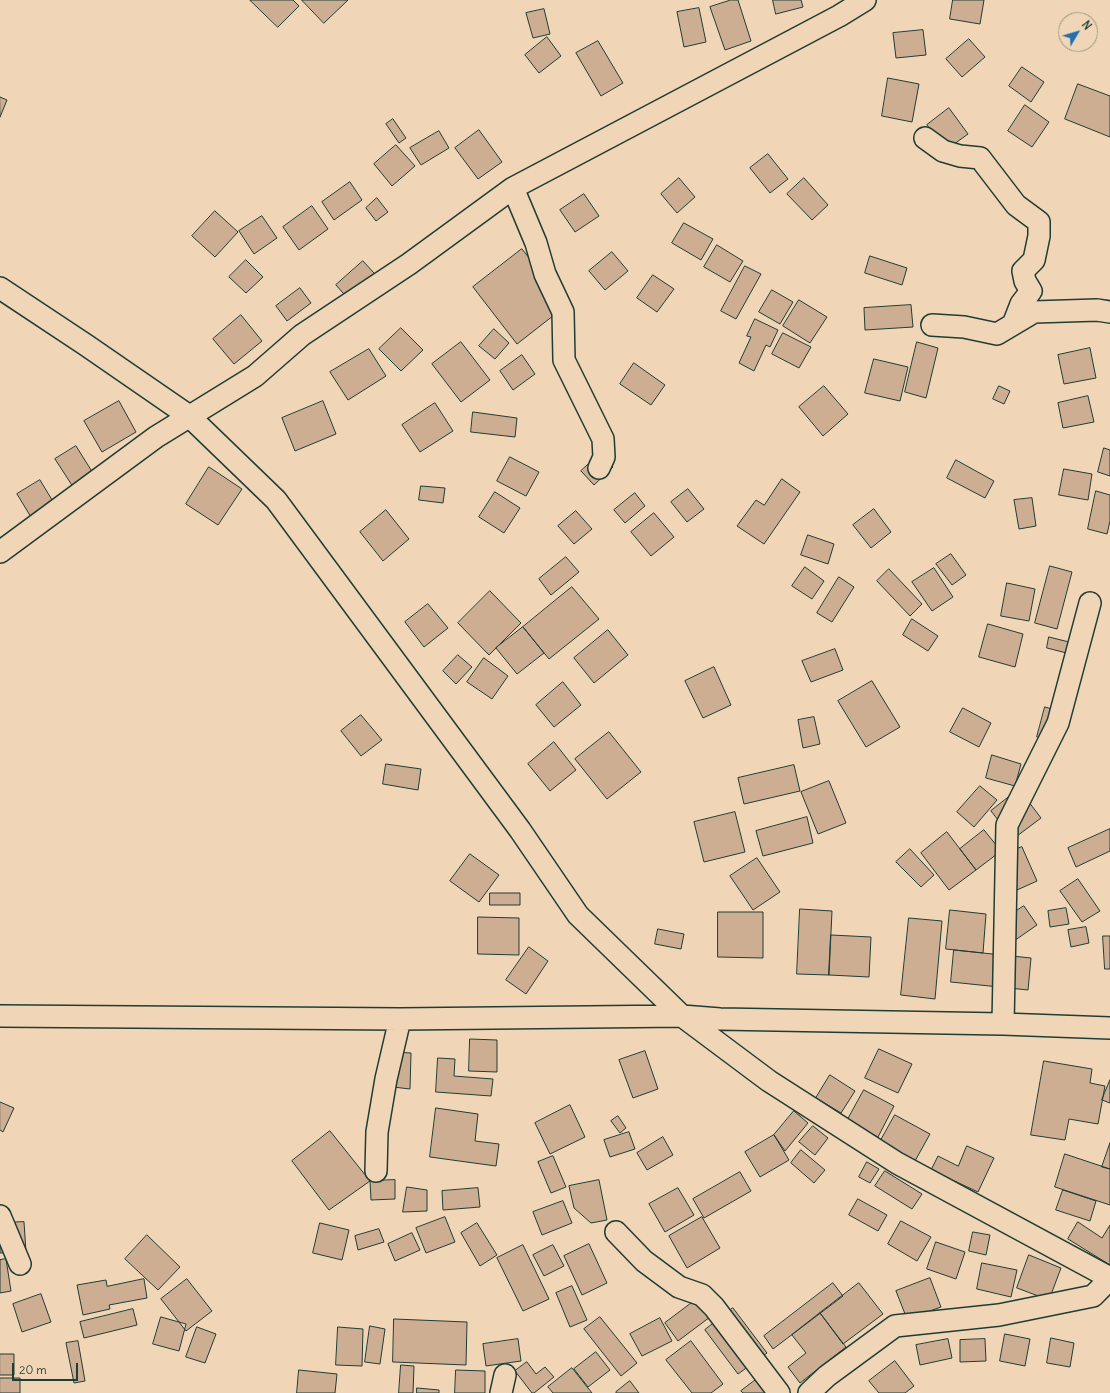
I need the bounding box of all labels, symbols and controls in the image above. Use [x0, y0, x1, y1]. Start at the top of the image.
north arrow [1058, 12, 1098, 52]
text: N [1079, 18, 1095, 33]
scale bar [14, 1355, 80, 1381]
text: 20 m [19, 1362, 47, 1377]

